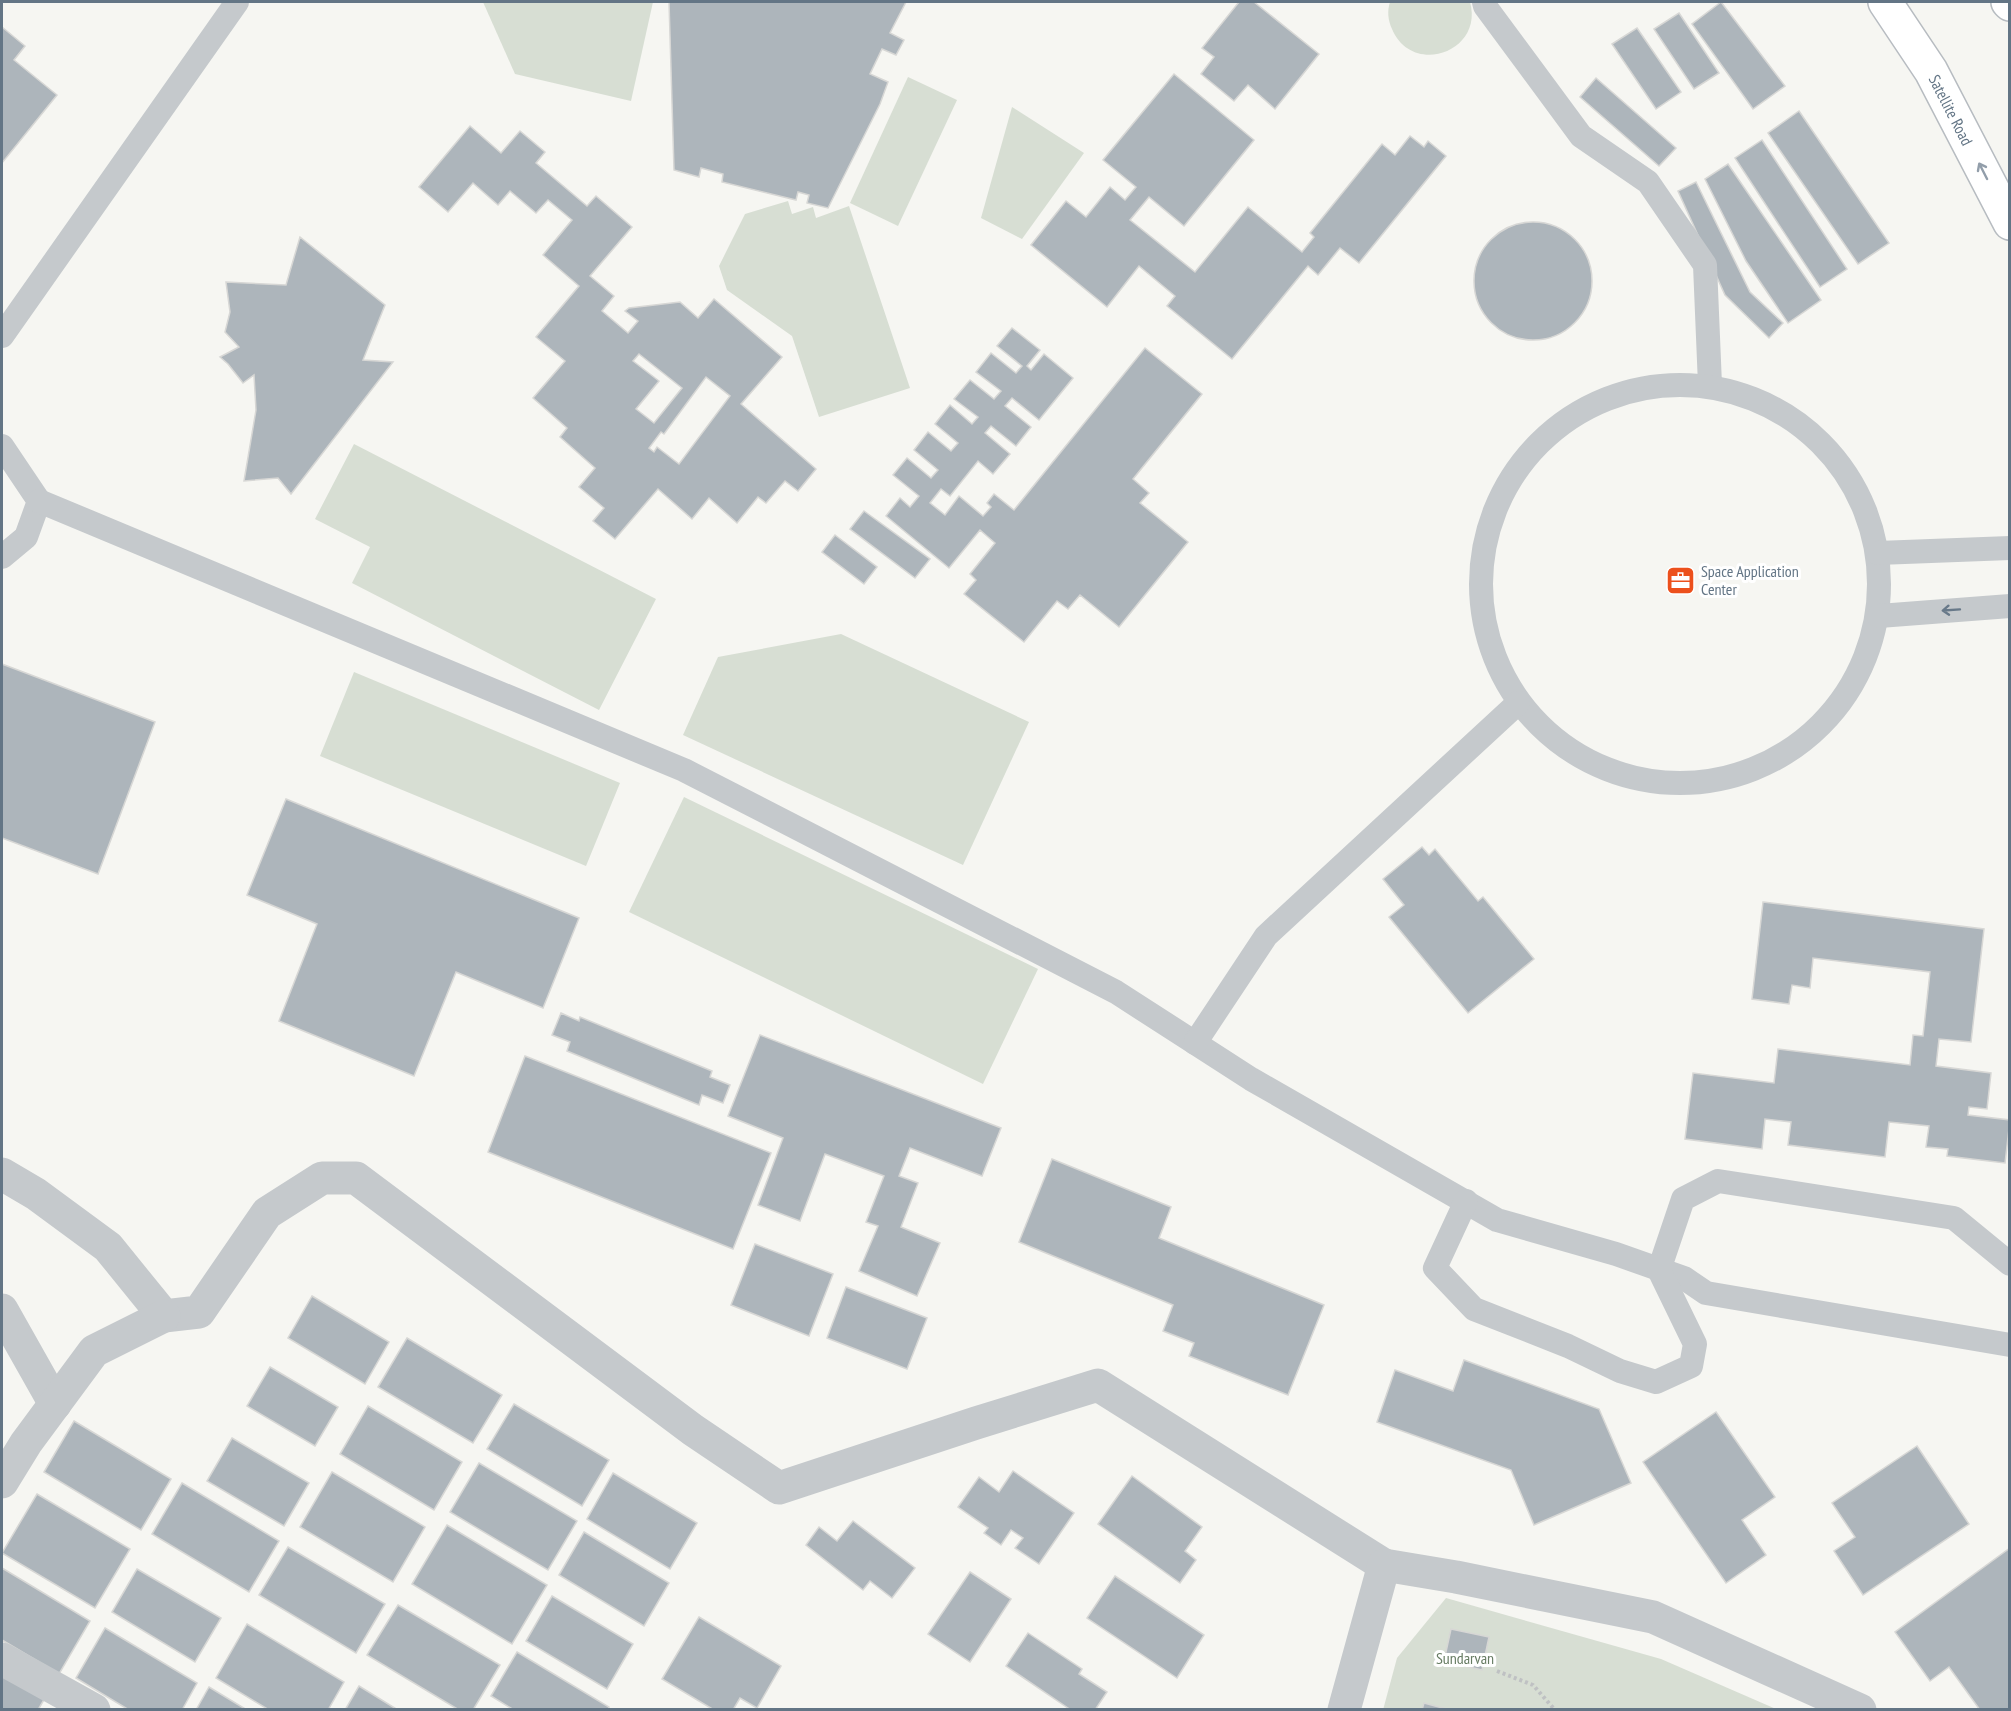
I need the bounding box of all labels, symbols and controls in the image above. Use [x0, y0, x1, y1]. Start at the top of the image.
street label: Satellite Road [1925, 71, 1977, 149]
one-way arrow [1976, 163, 1988, 181]
place label: Space Application Center [1701, 561, 1799, 599]
office icon: Space Application Center [1664, 564, 1696, 596]
one-way arrow [1942, 605, 1962, 616]
park label: Sundarvan [1436, 1648, 1494, 1668]

